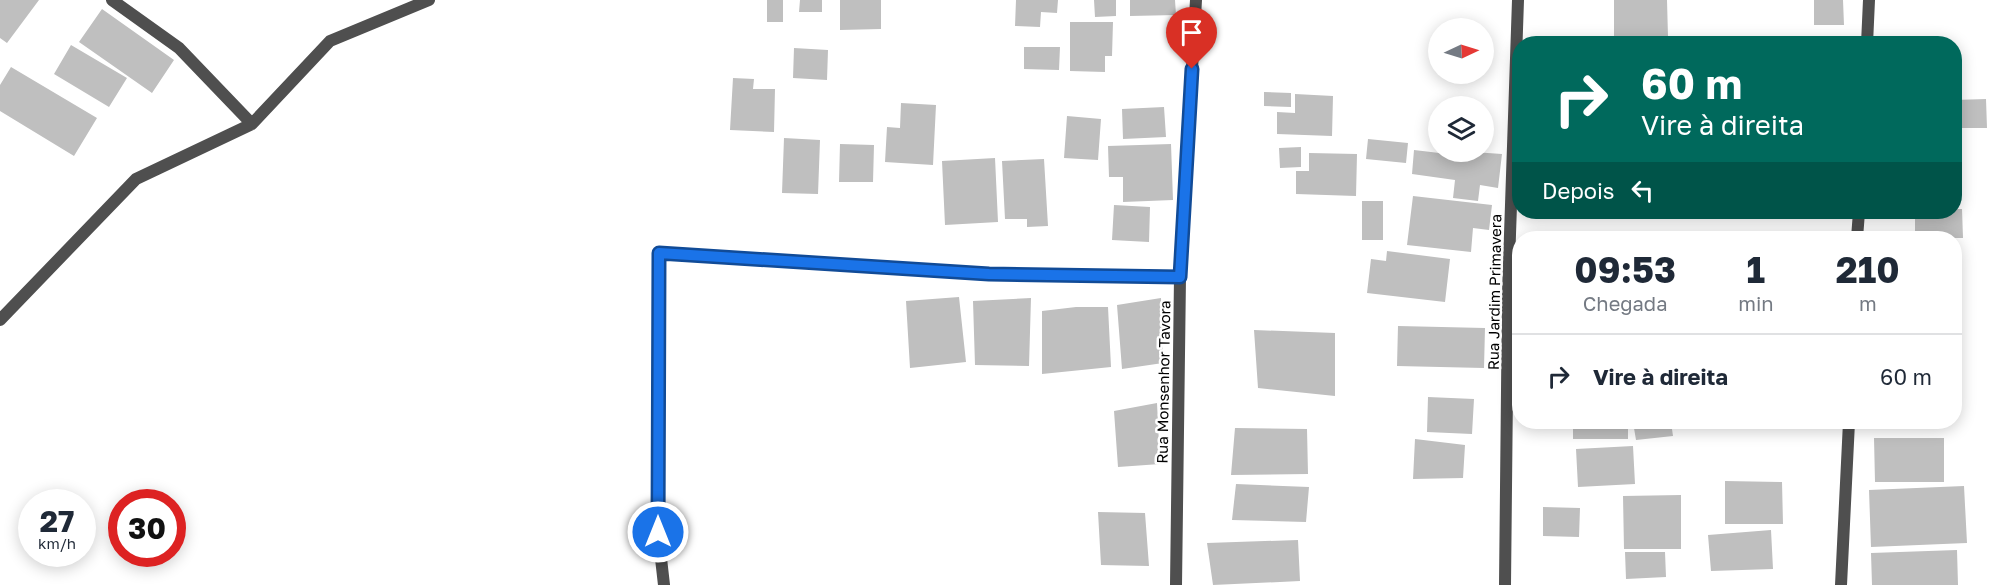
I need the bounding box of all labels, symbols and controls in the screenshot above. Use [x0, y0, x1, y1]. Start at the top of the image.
pin [1166, 7, 1217, 69]
icon: arrive [1175, 16, 1208, 49]
north arrow [1428, 18, 1494, 84]
map controls [1428, 18, 1494, 162]
text: 60 m [1641, 58, 1742, 108]
icon: right [1542, 60, 1620, 138]
button: layers [1428, 96, 1494, 162]
text: Vire à direita [1641, 109, 1804, 141]
icon: left [1626, 174, 1659, 207]
text: Depois [1542, 177, 1614, 204]
street label: Rua Jardim Primavera [1484, 214, 1504, 370]
text: 09:53 [1574, 248, 1676, 291]
text: 1 [1747, 248, 1765, 291]
text: 210 [1836, 248, 1900, 291]
text: Chegada [1583, 291, 1667, 315]
text: min [1738, 291, 1774, 315]
text: m [1859, 291, 1877, 315]
street label: Rua Monsenhor Tavora [1153, 300, 1173, 464]
icon: right [1542, 360, 1575, 393]
text: Vire à direita [1593, 363, 1728, 390]
text: 60 m [1880, 363, 1932, 390]
speed limit sign: 30 [108, 489, 186, 567]
position arrow [626, 500, 690, 564]
text: 27 [40, 503, 74, 539]
text: km/h [38, 534, 76, 552]

